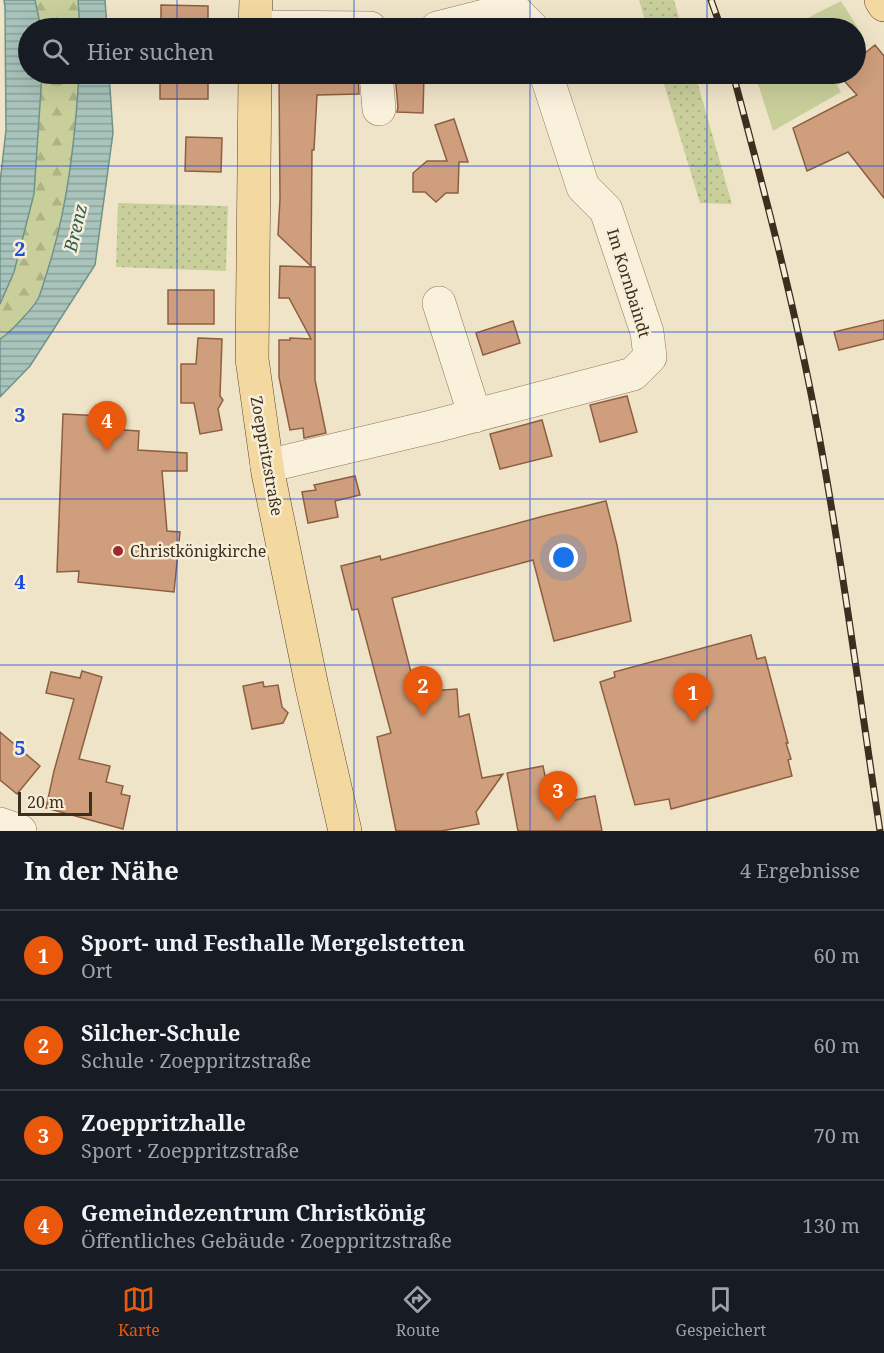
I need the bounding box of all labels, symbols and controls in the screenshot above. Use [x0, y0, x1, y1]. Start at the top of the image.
search box [18, 18, 866, 84]
icon: search [39, 35, 72, 68]
text: Hier suchen [87, 36, 214, 66]
water label: Brenz [58, 201, 92, 255]
street label: Im Kornbaindt [602, 226, 656, 341]
text: 2 [14, 235, 26, 262]
street label: Zoeppritzstraße [246, 394, 288, 518]
text: 3 [14, 401, 26, 428]
pin: 4 [88, 402, 126, 451]
place label: Christkönigkirche [130, 540, 266, 562]
your location [549, 543, 578, 572]
marker: Christkönigkirche [111, 544, 125, 558]
text: 4 [14, 568, 26, 595]
pin: 2 [404, 666, 442, 716]
pin: 1 [674, 674, 712, 723]
text: 5 [14, 734, 26, 761]
pin: 3 [538, 772, 578, 821]
scale bar [18, 789, 92, 816]
text: 20 m [27, 791, 64, 813]
text: In der Nähe [24, 852, 179, 888]
text: 4 Ergebnisse [740, 857, 860, 884]
text: Sport- und Festhalle Mergelstetten [81, 927, 465, 957]
text: 1 [38, 942, 49, 969]
text: 60 m [814, 942, 860, 969]
text: Ort [81, 957, 112, 984]
text: Silcher-Schule [81, 1017, 240, 1047]
text: 2 [38, 1032, 49, 1059]
text: 60 m [814, 1032, 860, 1059]
text: Schule · Zoeppritzstraße [81, 1047, 311, 1074]
text: Zoeppritzhalle [81, 1107, 246, 1137]
text: 3 [38, 1122, 49, 1149]
text: 70 m [814, 1122, 860, 1149]
text: Sport · Zoeppritzstraße [81, 1137, 299, 1164]
text: Gemeindezentrum Christkönig [81, 1197, 425, 1227]
text: 4 [38, 1212, 49, 1239]
text: 130 m [802, 1212, 860, 1239]
text: Öffentliches Gebäude · Zoeppritzstraße [81, 1227, 452, 1254]
tab: Karte [118, 1283, 160, 1341]
tab: Route [396, 1283, 440, 1341]
tab: Gespeichert [676, 1283, 766, 1341]

